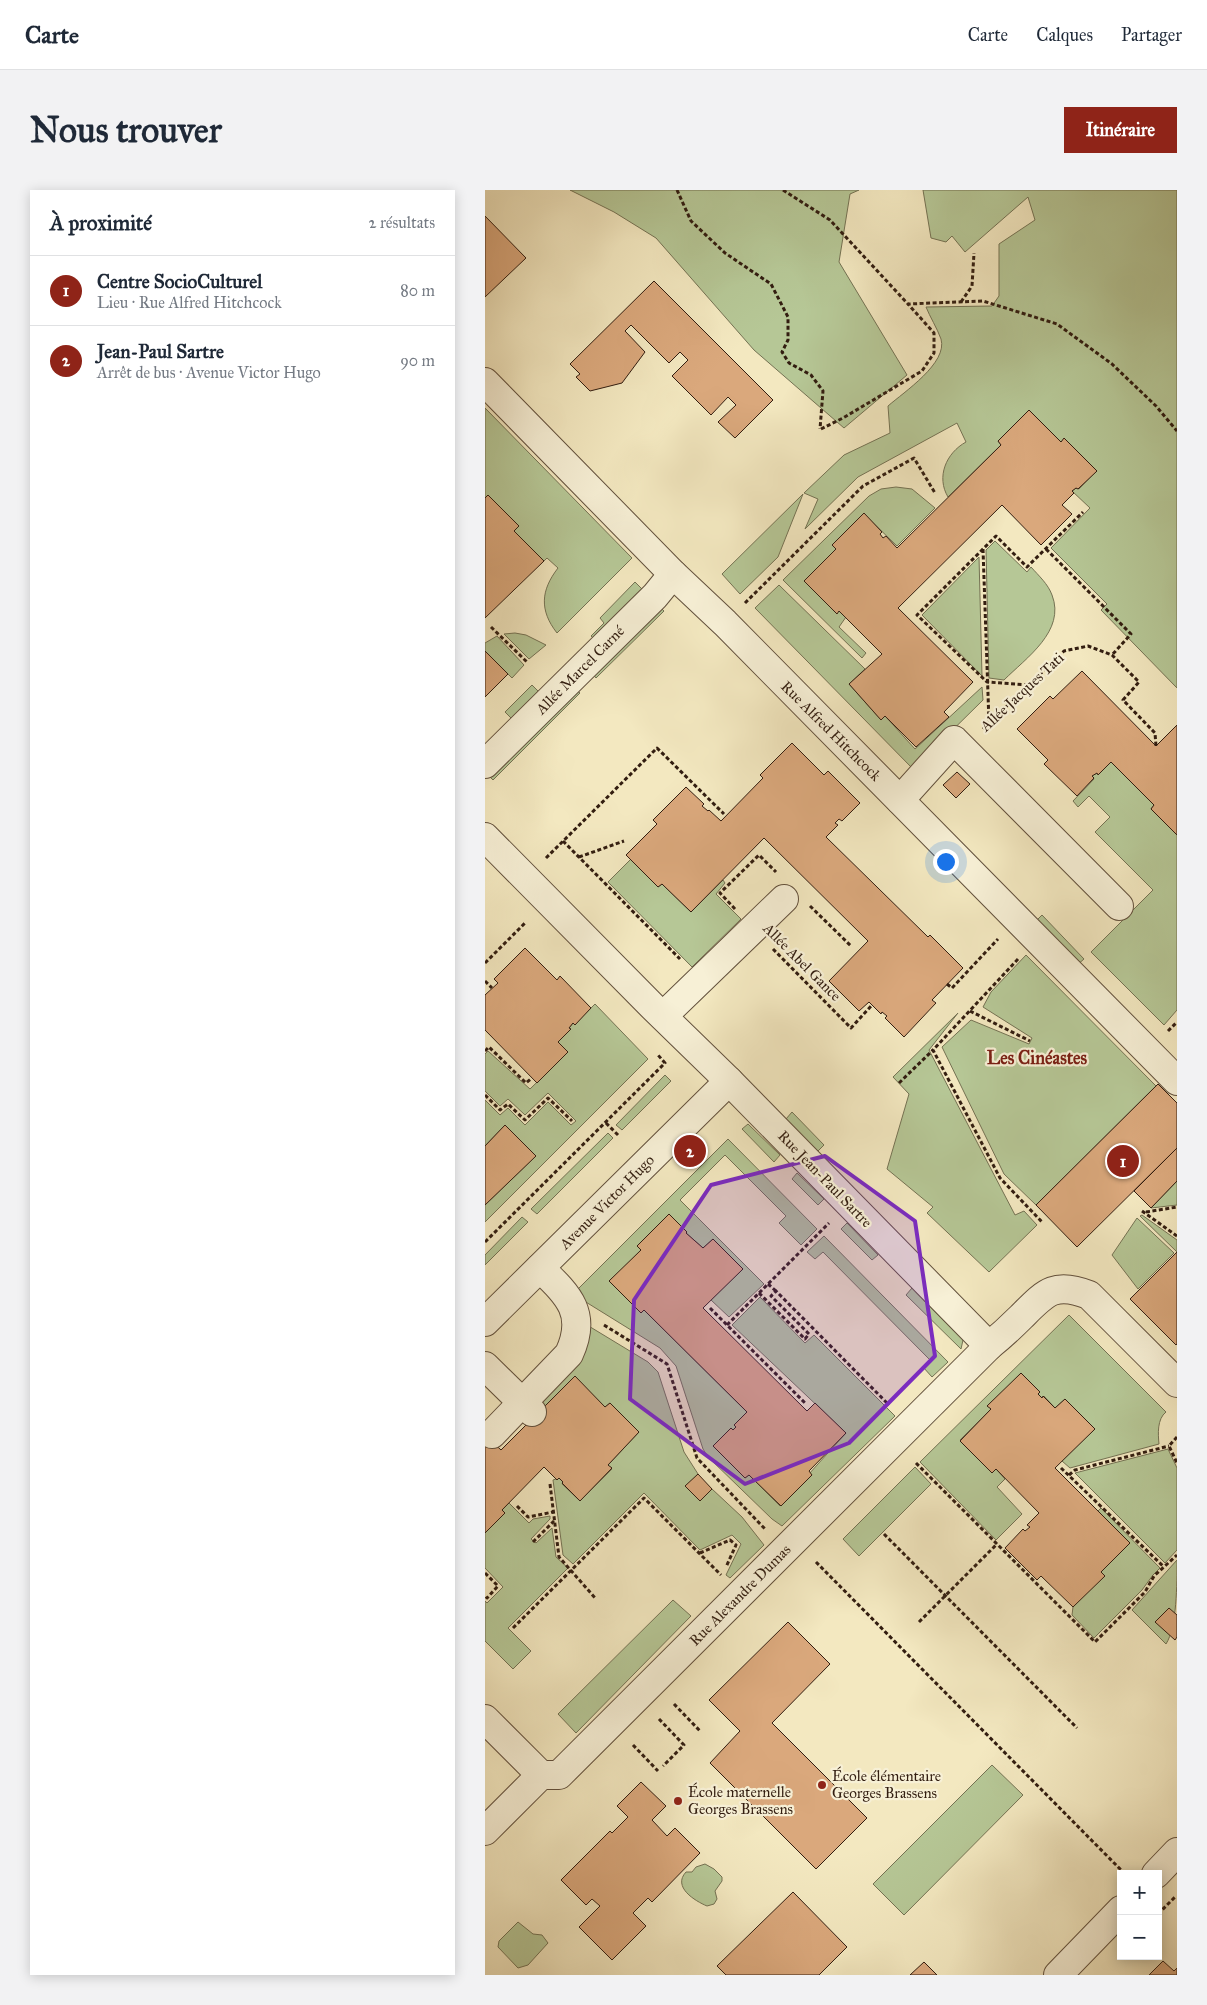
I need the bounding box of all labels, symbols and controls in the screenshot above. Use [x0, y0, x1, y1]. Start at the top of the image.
text: Carte [25, 20, 79, 50]
text: Carte [968, 24, 1008, 46]
text: Calques [1036, 24, 1093, 46]
text: Partager [1121, 24, 1182, 46]
button: Itinéraire [1064, 107, 1177, 153]
text: Nous trouver [30, 109, 222, 152]
text: À proximité [50, 210, 152, 236]
text: 2 résultats [369, 213, 435, 232]
text: Centre SocioCulturel [97, 270, 262, 293]
text: 1 [63, 281, 69, 300]
text: 80 m [400, 281, 435, 300]
text: Lieu · Rue Alfred Hitchcock [97, 293, 282, 312]
text: Jean-Paul Sartre [97, 340, 224, 363]
text: 2 [62, 351, 70, 370]
text: 90 m [400, 351, 435, 370]
text: Arrêt de bus · Avenue Victor Hugo [97, 363, 321, 382]
street label: Allée Marcel Carné [531, 622, 628, 719]
street label: Allée Jacques Tati [976, 649, 1068, 737]
street label: Rue Alfred Hitchcock [777, 677, 885, 785]
your location [933, 849, 959, 875]
street label: Allée Abel Gance [759, 919, 845, 1005]
district label: Les Cinéastes [987, 1047, 1088, 1069]
street label: Rue Jean-Paul Sartre [773, 1127, 876, 1232]
pin: 2 [674, 1132, 706, 1170]
pin: 1 [1107, 1142, 1139, 1180]
street label: Avenue Victor Hugo [555, 1151, 658, 1254]
street label: Rue Alexandre Dumas [686, 1541, 794, 1649]
place label: École élémentaire Georges Brassens [832, 1766, 941, 1802]
marker: École élémentaire Georges Brassens [816, 1779, 828, 1791]
place label: École maternelle Georges Brassens [688, 1782, 793, 1818]
marker: École maternelle Georges Brassens [672, 1795, 684, 1807]
map controls [1117, 1870, 1162, 1960]
button: + [1117, 1870, 1162, 1915]
button: − [1117, 1915, 1162, 1960]

